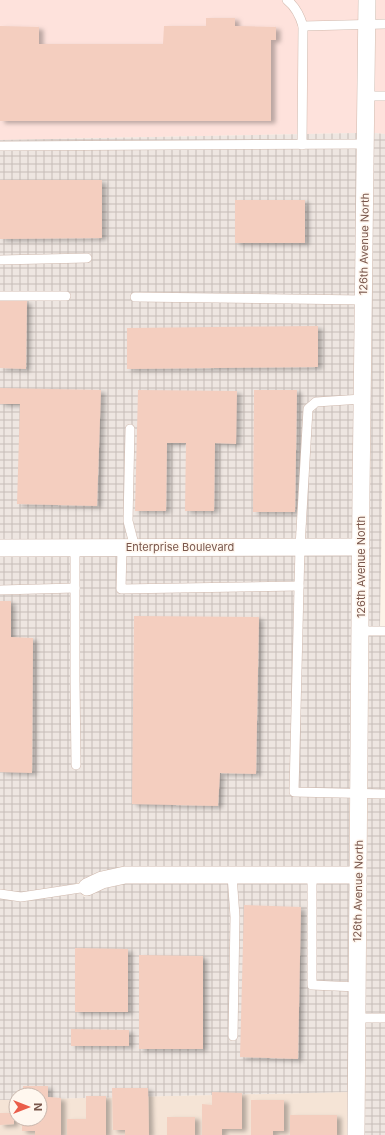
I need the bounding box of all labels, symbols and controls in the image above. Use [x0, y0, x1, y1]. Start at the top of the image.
street label: 126th Avenue North [356, 193, 372, 295]
street label: 126th Avenue North [354, 516, 368, 618]
street label: Enterprise Boulevard [126, 540, 234, 554]
street label: 126th Avenue North [350, 840, 366, 942]
north arrow [8, 1087, 48, 1127]
text: N [31, 1103, 45, 1111]

